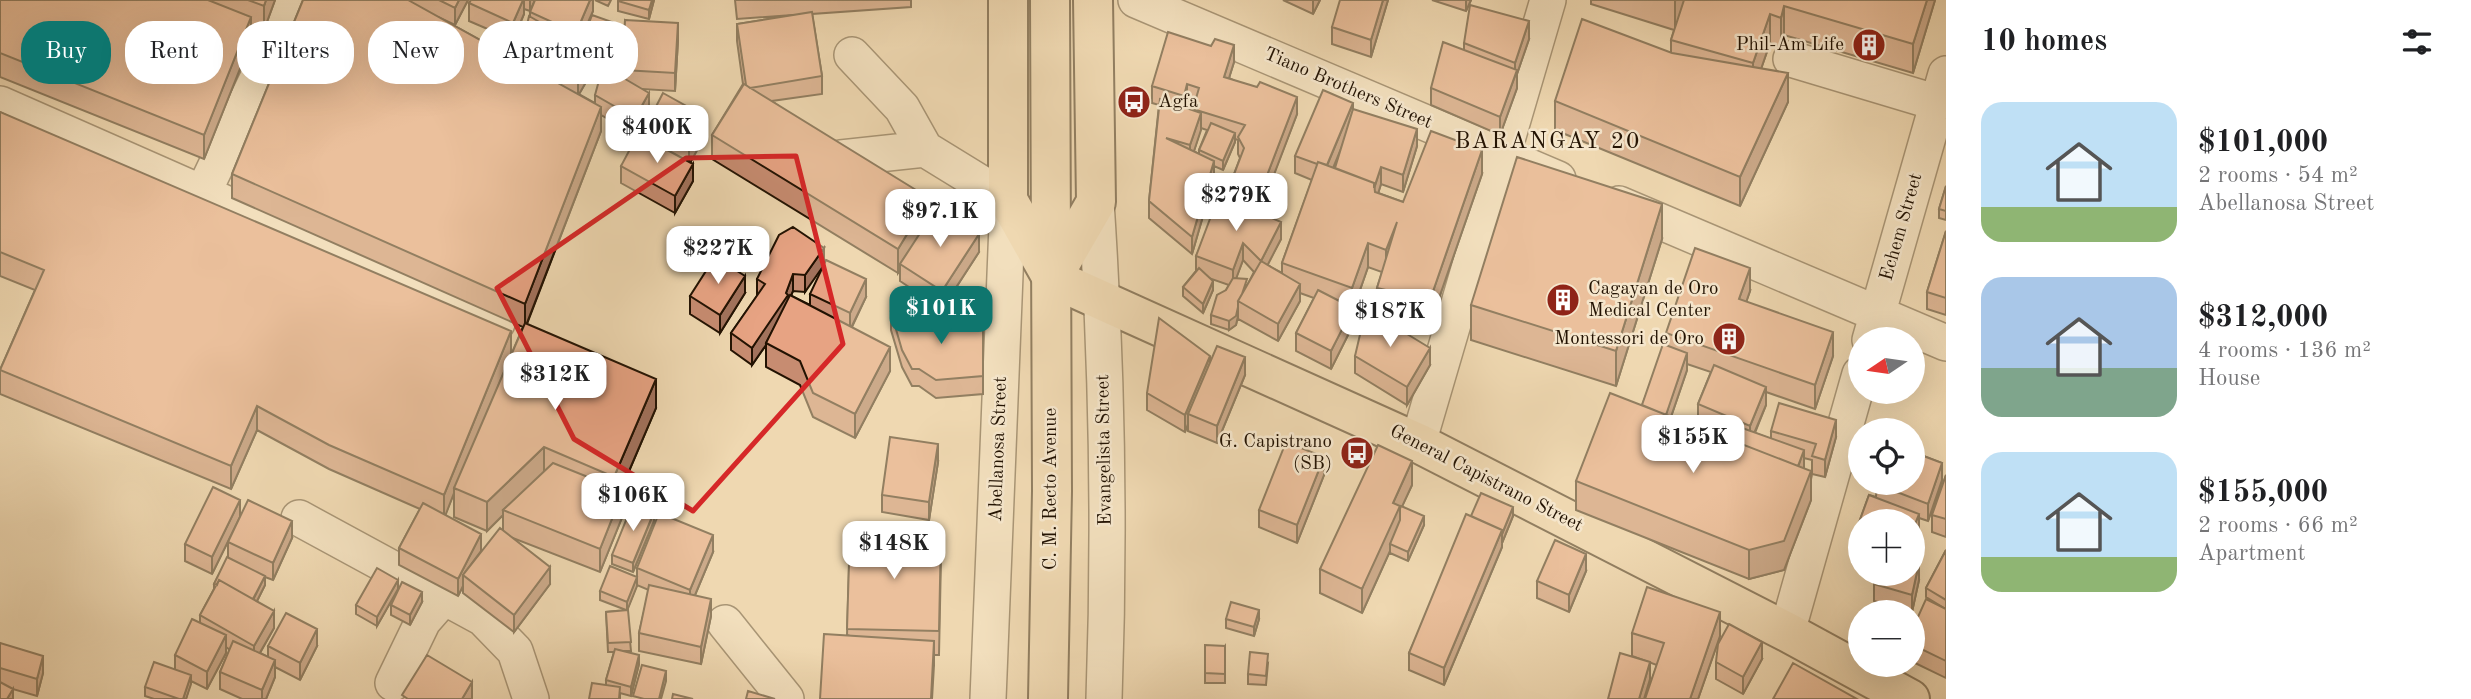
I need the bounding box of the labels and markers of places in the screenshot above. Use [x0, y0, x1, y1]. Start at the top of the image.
building icon: Phil-Am Life [1850, 26, 1888, 64]
place label: Phil-Am Life [1736, 36, 1844, 55]
bus stop icon: Agfa [1115, 83, 1153, 121]
place label: Agfa [1158, 93, 1199, 112]
pin: $400K [608, 106, 706, 165]
pin: $279K [1187, 174, 1285, 233]
pin: $97.1K [883, 190, 997, 249]
pin: $227K [669, 226, 767, 286]
place label: Cagayan de Oro Medical Center [1588, 280, 1718, 321]
building icon: Cagayan de Oro Medical Center [1544, 281, 1582, 319]
pin: $101K [892, 286, 990, 346]
pin: $187K [1341, 290, 1439, 349]
building icon: Montessori de Oro [1710, 320, 1748, 358]
place label: Montessori de Oro [1554, 330, 1704, 349]
pin: $312K [506, 352, 604, 412]
pin: $155K [1644, 416, 1742, 475]
place label: G. Capistrano (SB) [1219, 433, 1332, 474]
bus stop icon: G. Capistrano (SB) [1338, 434, 1376, 472]
pin: $106K [584, 474, 682, 533]
pin: $148K [845, 522, 943, 581]

